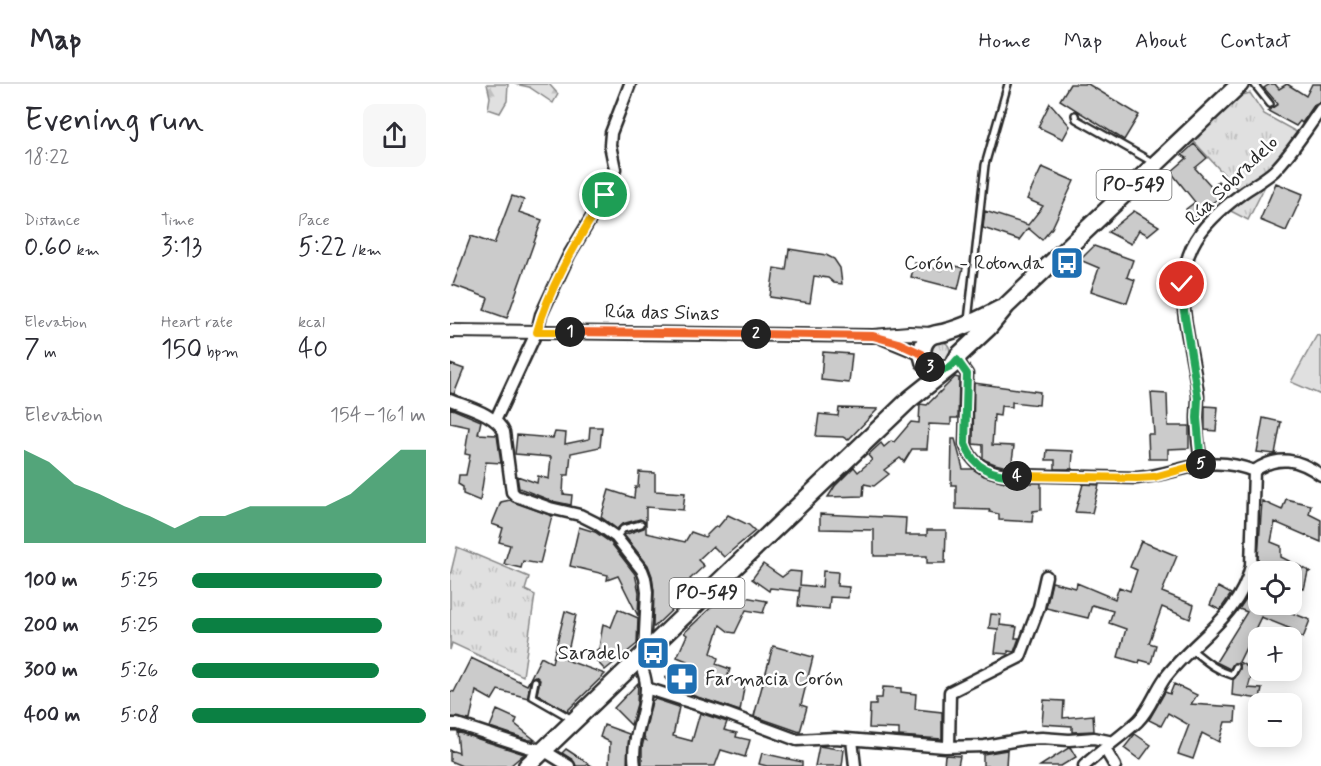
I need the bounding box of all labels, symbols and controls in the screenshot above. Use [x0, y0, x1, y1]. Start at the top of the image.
text: Map [30, 23, 81, 60]
text: Home [979, 27, 1031, 55]
text: Map [1064, 27, 1102, 55]
text: About [1135, 27, 1187, 55]
text: Contact [1220, 27, 1291, 55]
text: Evening run [24, 99, 204, 143]
button: share [363, 104, 426, 167]
street label: Rúa Sobradelo [1180, 130, 1284, 232]
text: 18:22 [24, 144, 70, 171]
pin [579, 169, 630, 220]
road number: PO-549 [1096, 170, 1172, 200]
icon: arrive [588, 178, 621, 211]
text: Distance [24, 210, 80, 231]
text: Time [161, 210, 195, 231]
text: Pace [298, 210, 330, 231]
text: 0.60 [24, 231, 72, 265]
text: 3:13 [161, 231, 202, 265]
text: 5:22 [298, 231, 347, 265]
text: km [72, 240, 100, 261]
text: /km [347, 240, 382, 261]
bus stop icon: Corón - Rotonda [1049, 245, 1085, 281]
place label: Corón - Rotonda [904, 250, 1045, 277]
pin [1156, 258, 1207, 309]
icon: check [1165, 267, 1198, 300]
street label: Rúa das Sinas [604, 299, 720, 328]
text: Elevation [24, 312, 87, 333]
text: Heart rate [161, 312, 233, 333]
text: kcal [298, 312, 325, 333]
pin: 1 [555, 317, 585, 347]
pin: 2 [741, 319, 771, 349]
text: 1 [566, 321, 574, 342]
text: 2 [752, 323, 760, 344]
text: 7 [24, 333, 40, 367]
text: 150 [161, 333, 202, 367]
text: 40 [298, 333, 328, 367]
text: m [40, 342, 57, 363]
text: bpm [202, 342, 239, 363]
pin: 3 [915, 352, 945, 382]
text: 3 [926, 356, 934, 377]
text: Elevation [24, 402, 103, 429]
text: 154–161 m [330, 402, 426, 429]
pin: 5 [1186, 449, 1216, 479]
text: 5 [1196, 453, 1206, 474]
pin: 4 [1002, 461, 1032, 491]
text: 4 [1012, 465, 1022, 486]
map controls [1248, 561, 1302, 747]
button: locate [1248, 561, 1302, 615]
text: 100 m [24, 567, 78, 594]
text: 5:25 [120, 567, 158, 594]
road number: PO-549 [670, 578, 744, 608]
text: 200 m [24, 612, 79, 639]
text: 5:25 [120, 612, 158, 639]
button: + [1248, 627, 1302, 681]
bus stop icon: Saradelo [635, 635, 671, 671]
place label: Saradelo [558, 640, 630, 667]
text: 300 m [24, 657, 78, 684]
text: 5:26 [120, 657, 158, 684]
pharmacy icon: Farmacia Corón [664, 661, 700, 697]
place label: Farmacia Corón [705, 666, 843, 693]
button: − [1248, 693, 1302, 747]
text: 400 m [24, 702, 80, 729]
text: 5:08 [120, 702, 159, 729]

